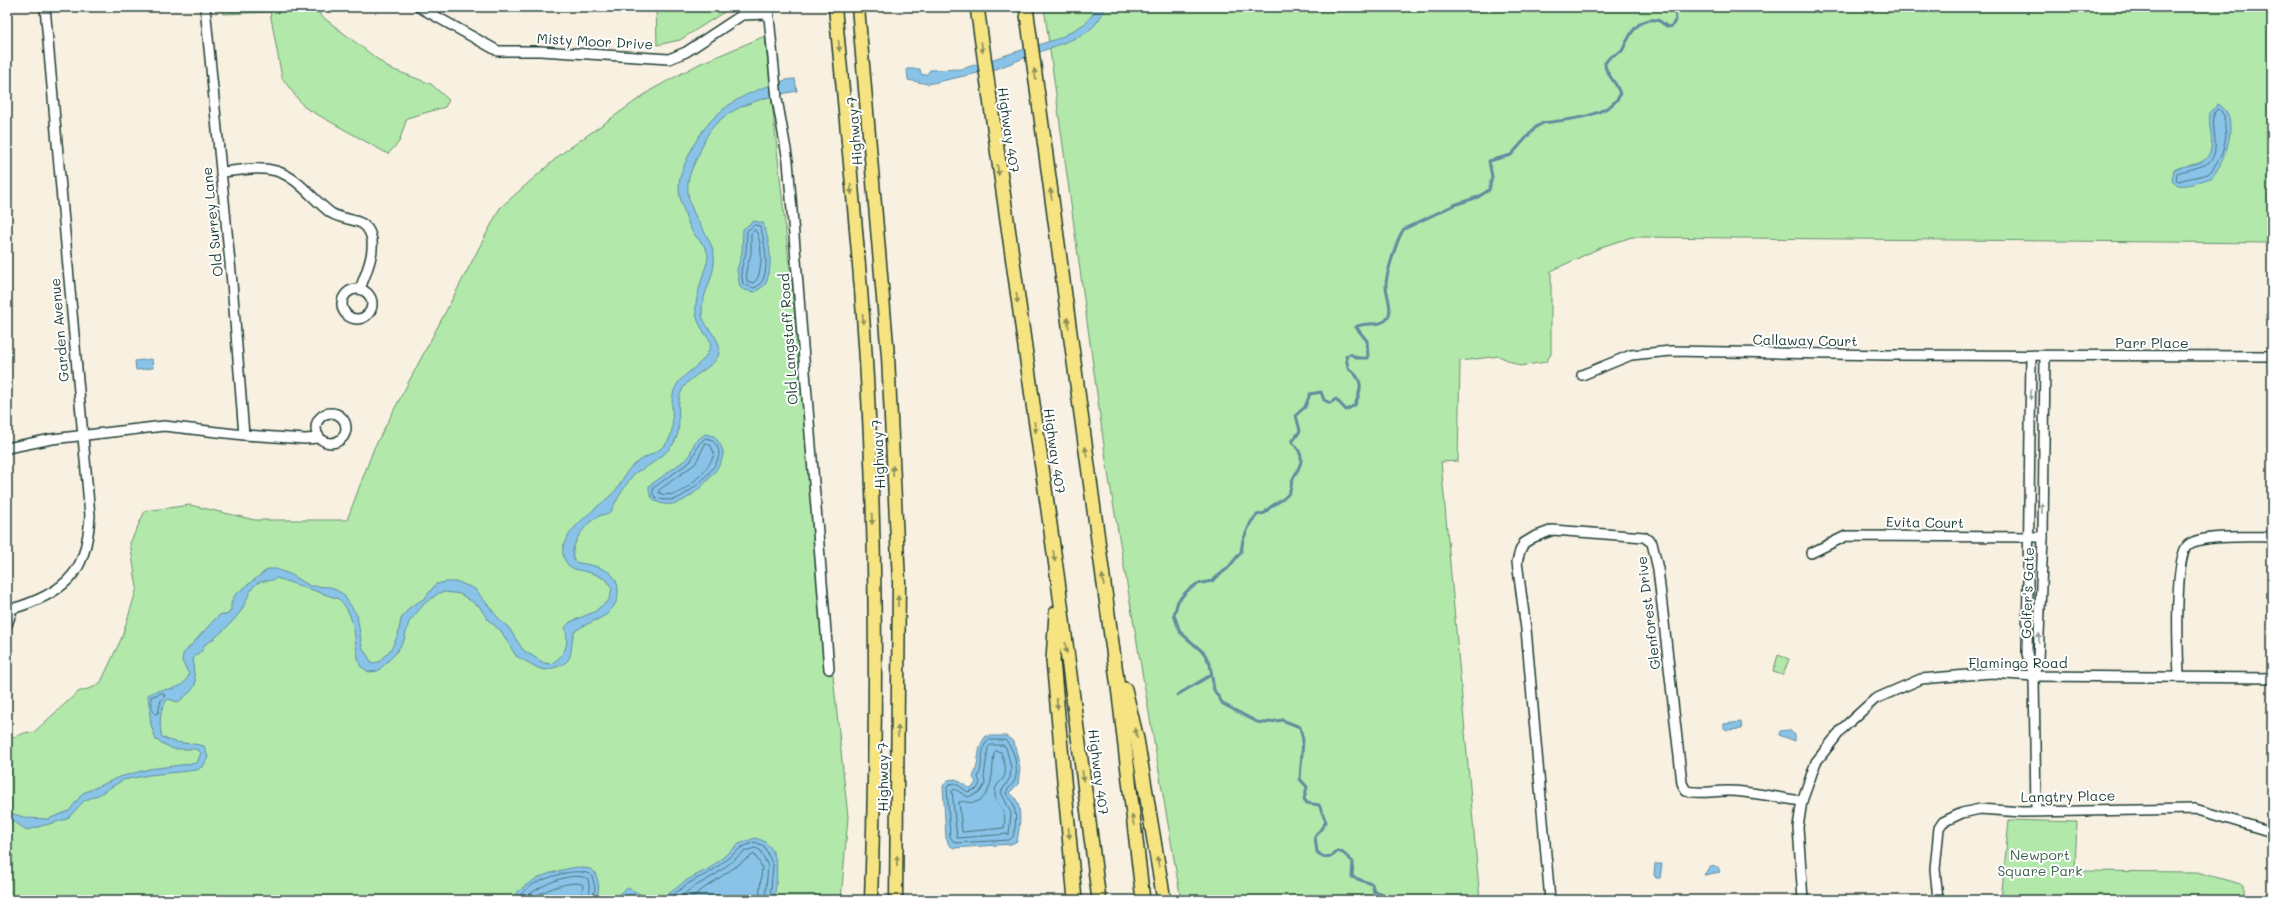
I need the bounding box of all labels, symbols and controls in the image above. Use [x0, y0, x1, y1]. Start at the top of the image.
street label: Misty Moor Drive [536, 28, 654, 54]
one-way arrow [835, 40, 842, 52]
one-way arrow [979, 41, 985, 53]
one-way arrow [1032, 68, 1038, 80]
street label: Highway 407 [994, 86, 1024, 174]
street label: Highway 7 [841, 95, 866, 166]
one-way arrow [995, 164, 1001, 176]
street label: Old Surrey Lane [197, 166, 227, 278]
one-way arrow [848, 183, 855, 195]
one-way arrow [1048, 188, 1054, 200]
street label: Old Langstaff Road [774, 272, 802, 405]
street label: Garden Avenue [45, 277, 73, 383]
one-way arrow [1014, 292, 1020, 304]
one-way arrow [859, 313, 866, 325]
one-way arrow [1065, 317, 1072, 329]
street label: Callaway Court [1752, 330, 1858, 350]
street label: Parr Place [2115, 333, 2189, 352]
one-way arrow [2027, 389, 2034, 401]
street label: Highway 407 [1040, 407, 1070, 495]
street label: Highway 7 [867, 419, 889, 489]
one-way arrow [1032, 421, 1038, 433]
one-way arrow [1083, 445, 1089, 458]
one-way arrow [890, 465, 897, 477]
one-way arrow [2039, 501, 2045, 514]
street label: Evita Court [1886, 512, 1964, 532]
one-way arrow [869, 513, 875, 526]
street label: Golfer's Gate [2016, 547, 2038, 639]
one-way arrow [1051, 550, 1057, 562]
street label: Glenforest Drive [1632, 555, 1664, 671]
one-way arrow [1100, 574, 1107, 586]
one-way arrow [895, 595, 902, 607]
one-way arrow [2035, 632, 2042, 644]
one-way arrow [1063, 642, 1069, 654]
street label: Flamingo Road [1968, 653, 2068, 672]
one-way arrow [1054, 698, 1061, 710]
one-way arrow [895, 724, 901, 737]
one-way arrow [1132, 727, 1138, 740]
street label: Highway 407 [1084, 728, 1114, 816]
street label: Highway 7 [873, 742, 892, 812]
one-way arrow [1080, 770, 1086, 783]
street label: Langtry Place [2021, 786, 2115, 806]
one-way arrow [1130, 813, 1137, 826]
one-way arrow [1065, 827, 1072, 839]
park label: Newport Square Park [1997, 845, 2083, 880]
one-way arrow [894, 854, 900, 867]
one-way arrow [1155, 855, 1161, 868]

